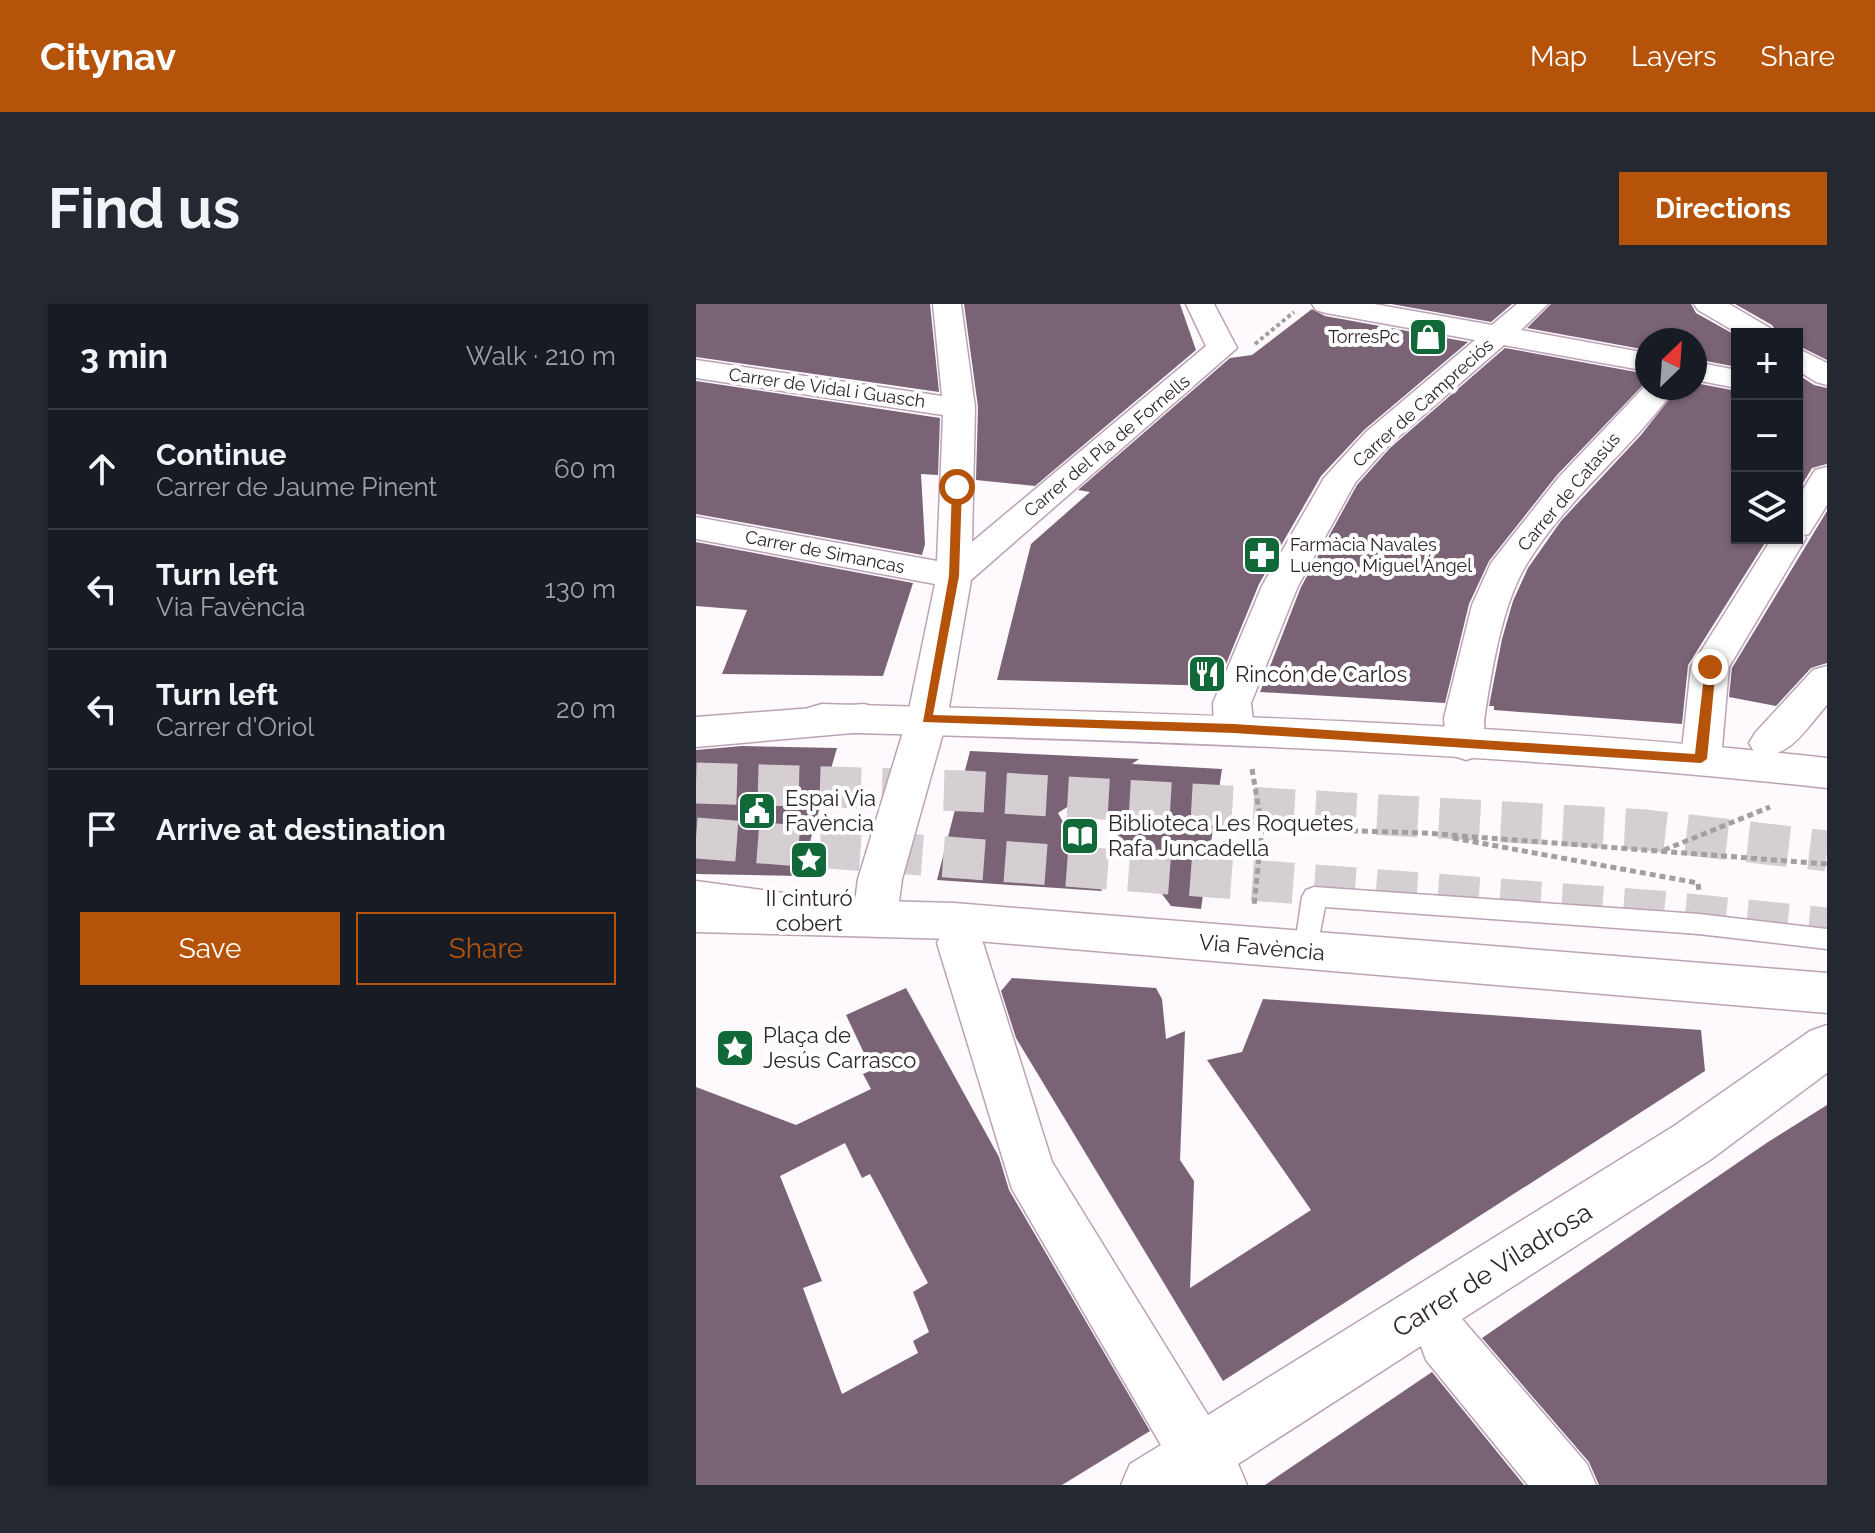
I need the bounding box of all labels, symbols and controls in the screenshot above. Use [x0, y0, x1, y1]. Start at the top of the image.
text: Citynav [40, 34, 176, 79]
text: Map [1530, 40, 1587, 73]
text: Layers [1631, 40, 1717, 73]
text: Share [1761, 40, 1835, 73]
button: Directions [1619, 172, 1827, 245]
text: Find us [48, 175, 240, 241]
shop icon: TorresPc [1407, 316, 1449, 358]
place label: TorresPc [1328, 326, 1400, 347]
north arrow [1635, 328, 1707, 400]
map controls [1731, 328, 1803, 544]
button: + [1731, 328, 1803, 400]
street label: Carrer de Campreciós [1348, 334, 1497, 471]
text: 3 min [80, 336, 168, 376]
text: Walk · 210 m [466, 341, 616, 371]
street label: Carrer de Vidal i Guasch [727, 363, 927, 412]
street label: Carrer del Pla de Fornells [1020, 370, 1194, 521]
button: − [1731, 400, 1803, 472]
street label: Carrer de Catasús [1513, 428, 1624, 555]
text: Continue [156, 437, 287, 472]
icon: ahead [80, 447, 124, 491]
text: 60 m [554, 454, 616, 484]
route start [939, 469, 975, 505]
text: Carrer de Jaume Pinent [156, 472, 437, 502]
button: layers [1731, 472, 1803, 544]
street label: Carrer de Simancas [744, 526, 907, 577]
pharmacy icon: Farmàcia Navales Luengo, Miguel Ángel [1241, 534, 1283, 576]
place label: Farmàcia Navales Luengo, Miguel Ángel [1290, 534, 1472, 576]
text: Turn left [156, 557, 278, 592]
icon: left [80, 567, 124, 611]
text: 130 m [545, 574, 616, 604]
text: Via Favència [156, 592, 305, 622]
route end [1692, 649, 1728, 685]
restaurant icon: Rincón de Carlos [1186, 653, 1228, 695]
place label: Rincón de Carlos [1235, 661, 1407, 687]
text: Turn left [156, 677, 278, 712]
icon: left [80, 687, 124, 731]
text: 20 m [556, 694, 616, 724]
text: Carrer d'Oriol [156, 712, 314, 742]
place label: Espai Via Favència [785, 785, 876, 836]
public building icon: Espai Via Favència [736, 790, 778, 832]
icon: arrive [80, 807, 124, 851]
place label: Biblioteca Les Roquetes Rafa Juncadella [1108, 810, 1354, 861]
text: Arrive at destination [156, 812, 446, 847]
library icon: Biblioteca Les Roquetes Rafa Juncadella [1059, 815, 1101, 857]
place icon: II cinturó cobert [788, 839, 830, 881]
place label: II cinturó cobert [765, 885, 853, 936]
button: Save [80, 912, 340, 985]
button: Share [356, 912, 616, 985]
street label: Via Favència [1198, 929, 1326, 965]
place label: Plaça de Jesús Carrasco [763, 1022, 916, 1073]
place icon: Plaça de Jesús Carrasco [714, 1027, 756, 1069]
street label: Carrer de Viladrosa [1387, 1197, 1597, 1343]

